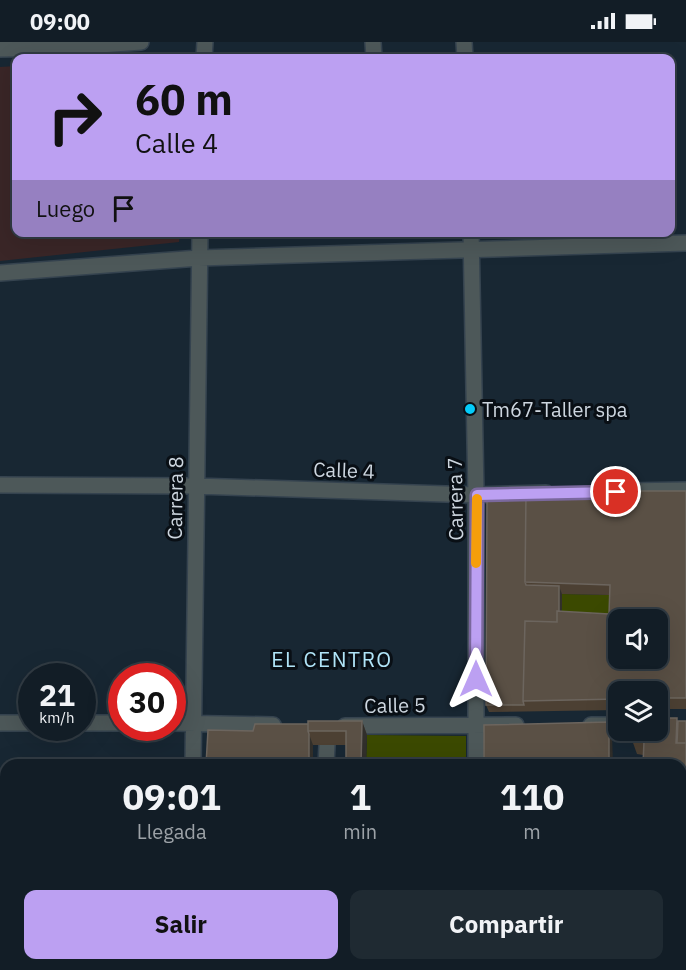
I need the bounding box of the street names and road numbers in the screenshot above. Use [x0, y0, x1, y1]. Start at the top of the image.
street label: Calle 4 [313, 455, 375, 485]
street label: Carrera 8 [161, 456, 189, 540]
street label: Carrera 7 [441, 457, 469, 541]
street label: Calle 5 [364, 691, 426, 719]

